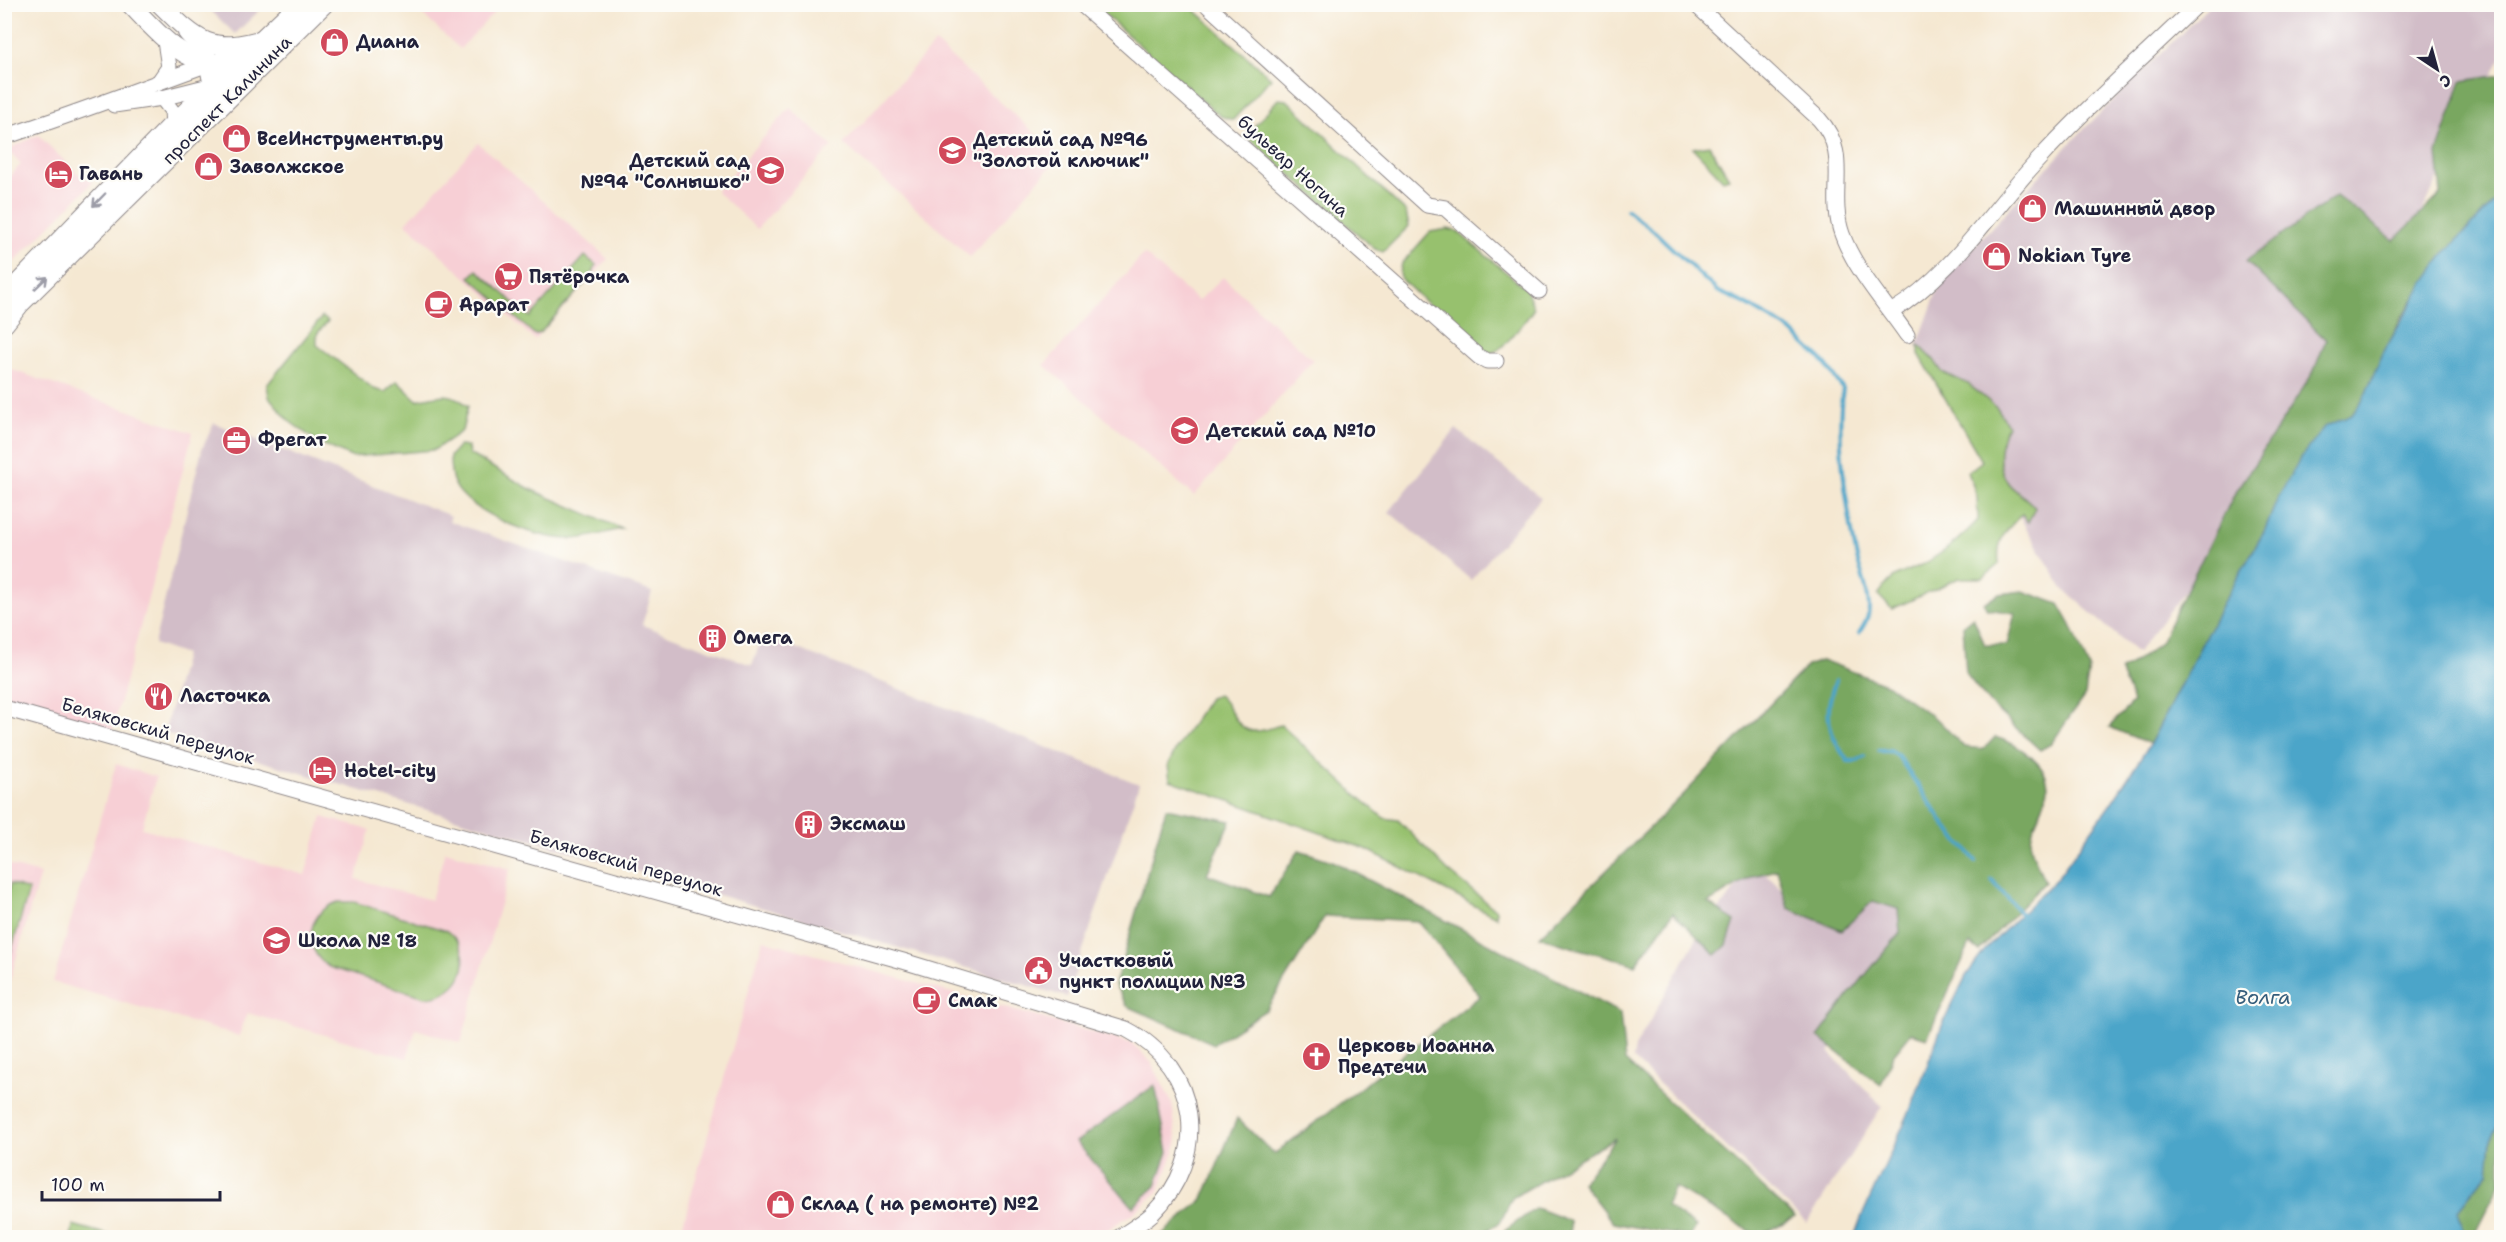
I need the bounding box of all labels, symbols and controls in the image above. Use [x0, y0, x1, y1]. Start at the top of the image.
shop icon: Диана [319, 26, 351, 58]
street label: проспект Калинина [157, 30, 297, 170]
place label: Диана [356, 30, 420, 54]
north arrow [2407, 39, 2467, 99]
text: С [2435, 69, 2456, 92]
street label: бульвар Ногина [1232, 110, 1354, 222]
shop icon: ВсеИнструменты.ру [220, 123, 252, 155]
place label: ВсеИнструменты.ру [257, 127, 444, 151]
place label: Детский сад №96 "Золотой ключик" [973, 128, 1149, 173]
school or university icon: Детский сад №96 "Золотой ключик" [936, 134, 968, 166]
place label: Детский сад №94 "Солнышко" [581, 149, 750, 194]
shop icon: Заволжское [193, 151, 225, 183]
place label: Заволжское [230, 155, 344, 179]
school or university icon: Детский сад №94 "Солнышко" [755, 155, 787, 187]
hotel icon: Гавань [42, 158, 74, 190]
place label: Гавань [79, 162, 143, 186]
one-way arrow [92, 193, 107, 208]
shop icon: Машинный двор [2017, 193, 2049, 225]
place label: Машинный двор [2054, 197, 2215, 221]
shop icon: Nokian Tyre [1981, 240, 2013, 272]
place label: Nokian Tyre [2018, 244, 2132, 268]
supermarket icon: Пятёрочка [492, 261, 524, 293]
place label: Пятёрочка [529, 265, 630, 289]
one-way arrow [33, 276, 48, 291]
cafe icon: Арарат [422, 289, 454, 321]
place label: Арарат [459, 293, 529, 317]
school or university icon: Детский сад №10 [1169, 415, 1201, 447]
place label: Детский сад №10 [1206, 419, 1376, 443]
office icon: Фрегат [221, 424, 253, 456]
place label: Фрегат [258, 428, 327, 452]
building icon: Омега [696, 622, 728, 654]
place label: Омега [733, 626, 793, 650]
restaurant icon: Ласточка [143, 680, 175, 712]
place label: Ласточка [180, 684, 271, 708]
street label: Беляковский переулок [59, 692, 258, 770]
hotel icon: Hotel-city [307, 755, 339, 787]
place label: Hotel-city [344, 759, 436, 783]
building icon: Эксмаш [793, 808, 825, 840]
place label: Эксмаш [830, 812, 906, 836]
street label: Беляковский переулок [527, 824, 726, 902]
school or university icon: Школа № 18 [261, 925, 293, 957]
place label: Школа № 18 [298, 929, 417, 953]
place label: Участковый пункт полиции №3 [1059, 949, 1246, 994]
public building icon: Участковый пункт полиции №3 [1022, 955, 1054, 987]
water label: Волга [2235, 984, 2291, 1010]
cafe icon: Смак [911, 985, 943, 1017]
place label: Смак [948, 989, 997, 1013]
place label: Церковь Иоанна Предтечи [1338, 1034, 1495, 1079]
church icon: Церковь Иоанна Предтечи [1301, 1040, 1333, 1072]
scale bar [42, 1164, 220, 1202]
text: 100 m [51, 1173, 105, 1197]
shop icon: Склад ( на ремонте) №2 [764, 1188, 796, 1220]
place label: Склад ( на ремонте) №2 [801, 1192, 1039, 1216]

